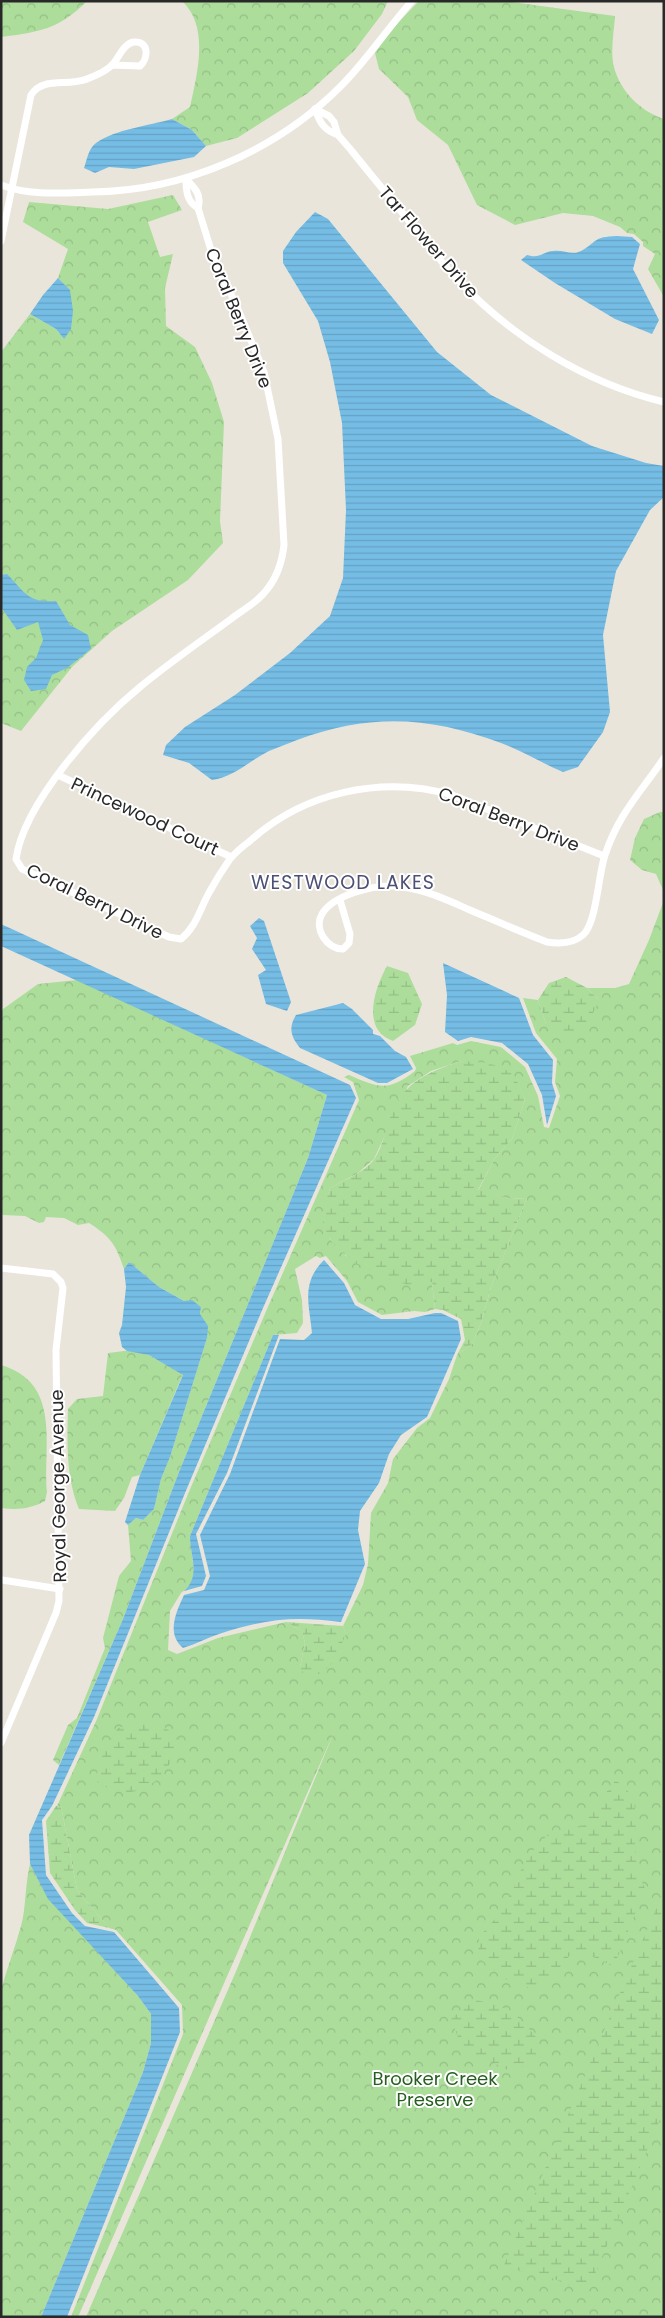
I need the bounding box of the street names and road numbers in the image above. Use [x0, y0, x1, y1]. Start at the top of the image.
street label: Tar Flower Drive [373, 181, 485, 303]
street label: Coral Berry Drive [199, 244, 279, 392]
street label: Princewood Court [67, 771, 223, 861]
street label: Coral Berry Drive [435, 781, 583, 857]
street label: Coral Berry Drive [22, 857, 168, 945]
street label: Royal George Avenue [44, 1389, 72, 1583]

